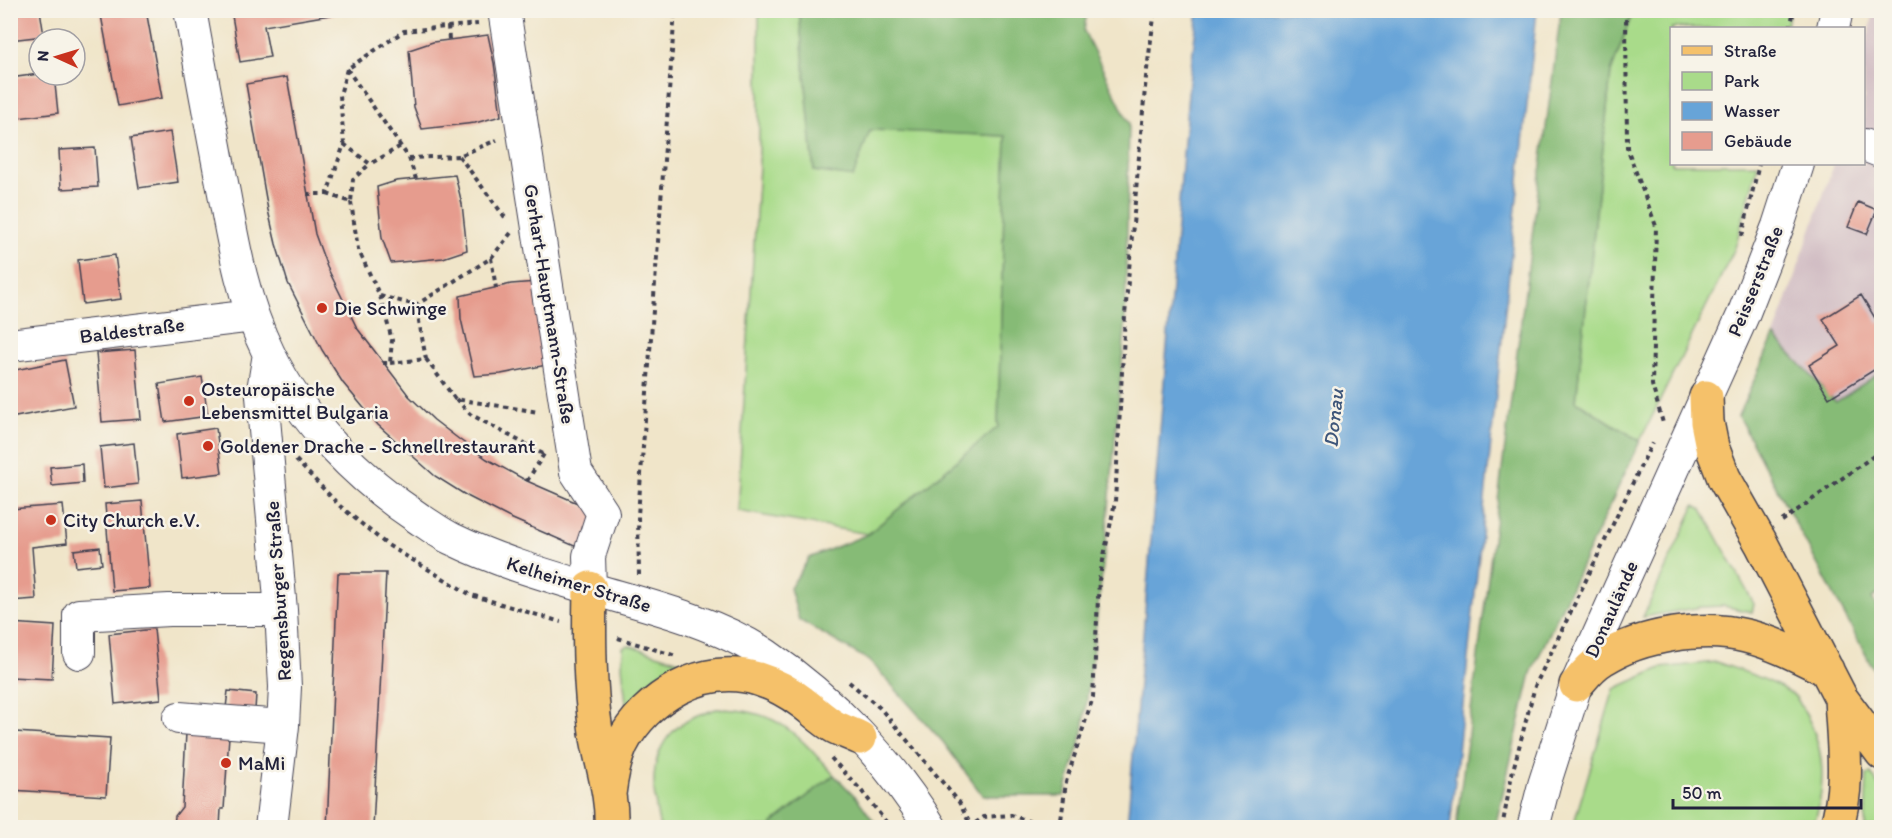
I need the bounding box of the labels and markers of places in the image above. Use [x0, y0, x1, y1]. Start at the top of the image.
place label: Die Schwinge [334, 296, 447, 320]
marker: Die Schwinge [315, 301, 329, 315]
place label: Osteuropäische Lebensmittel Bulgaria [201, 377, 389, 424]
marker: Osteuropäische Lebensmittel Bulgaria [182, 394, 196, 408]
place label: Goldener Drache - Schnellrestaurant [220, 434, 536, 458]
marker: Goldener Drache - Schnellrestaurant [201, 439, 215, 453]
place label: City Church e.V. [63, 508, 200, 532]
marker: City Church e.V. [44, 513, 58, 527]
place label: MaMi [238, 751, 285, 775]
marker: MaMi [219, 756, 233, 770]

